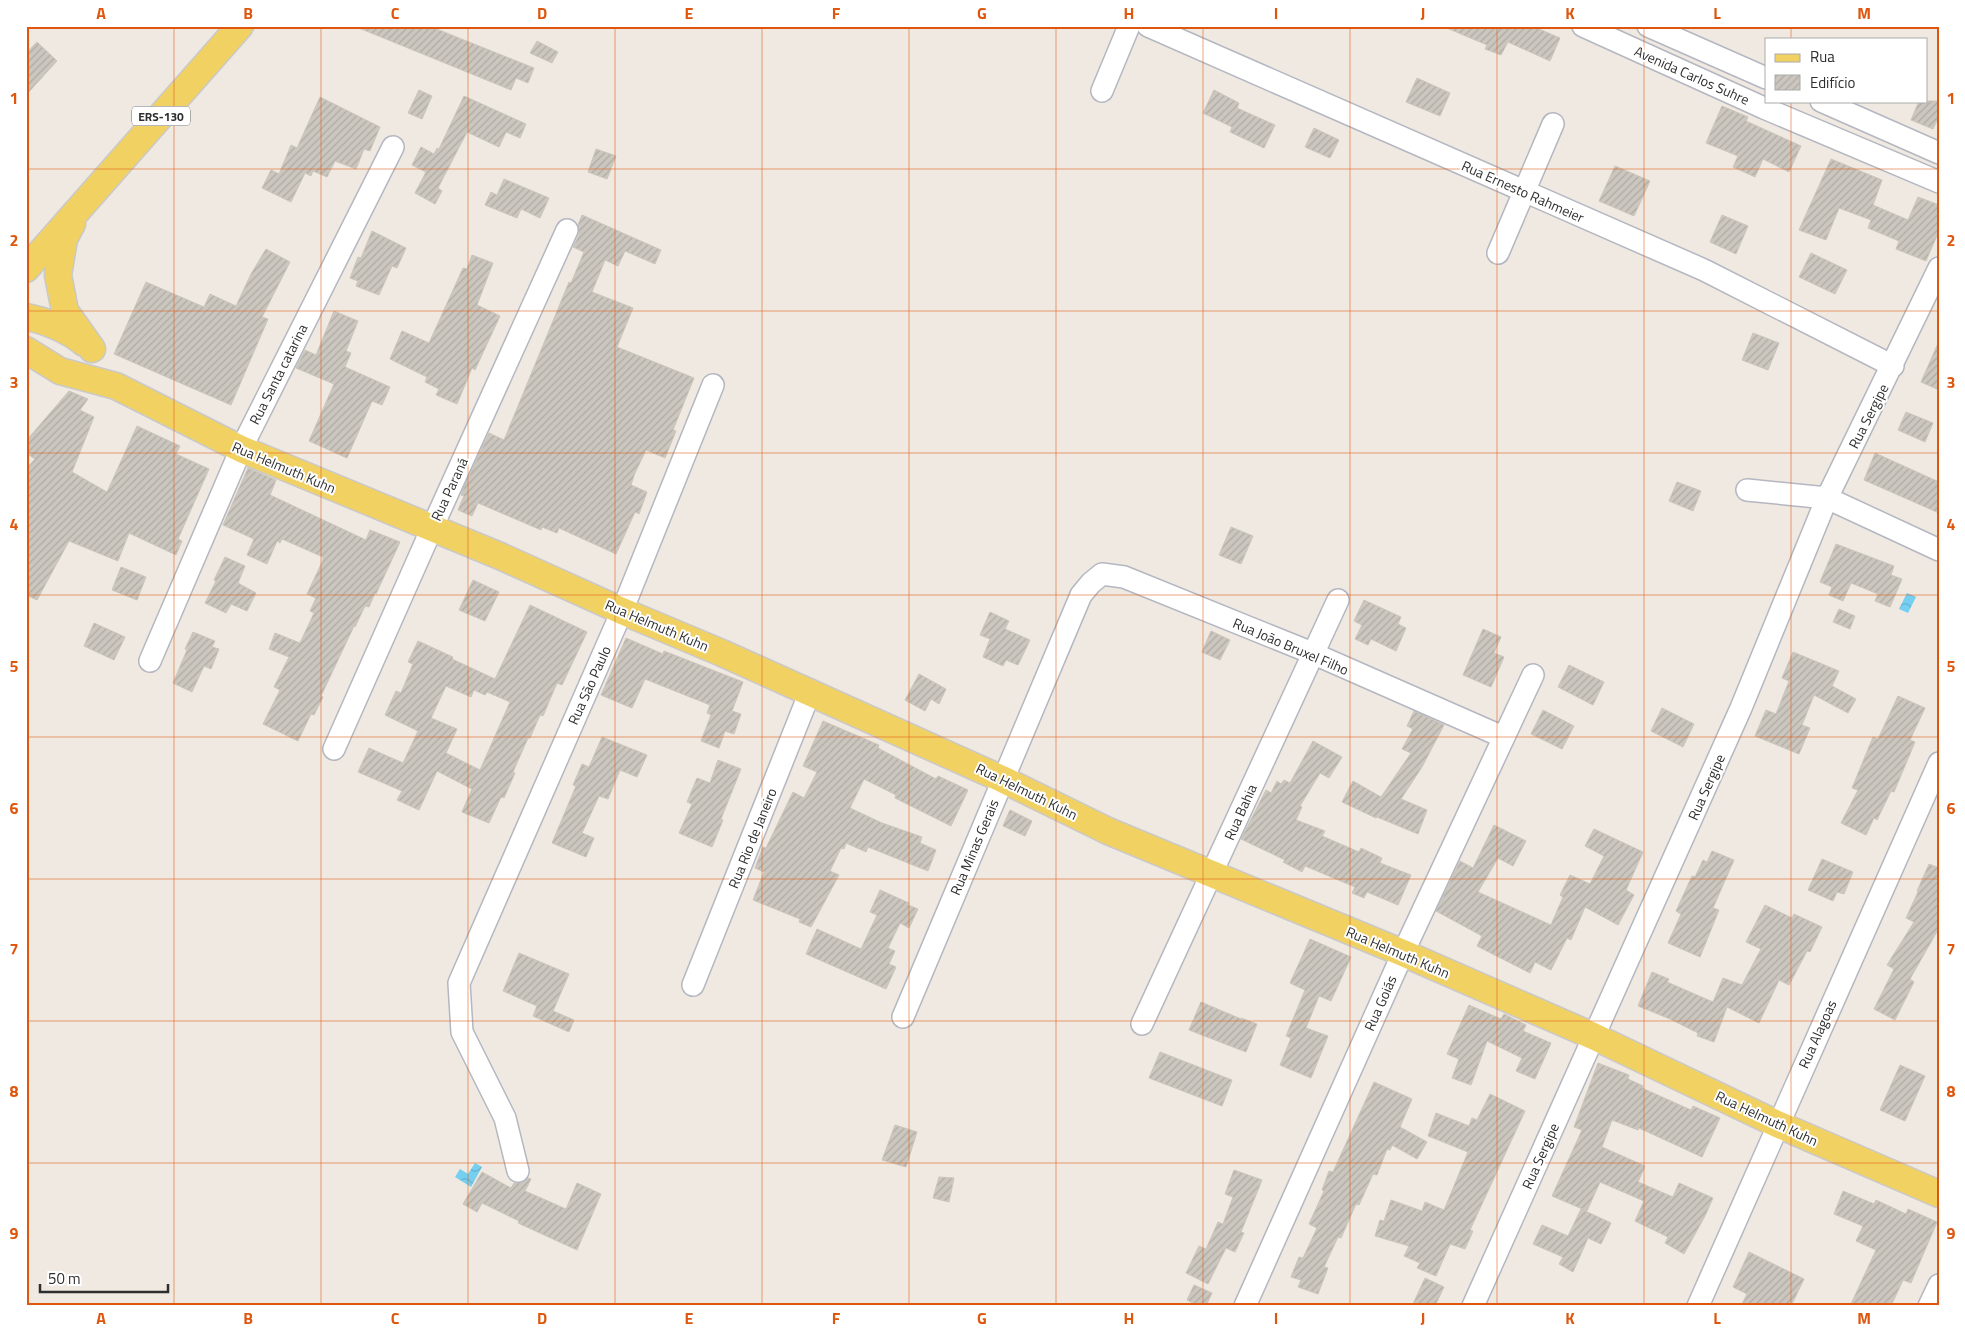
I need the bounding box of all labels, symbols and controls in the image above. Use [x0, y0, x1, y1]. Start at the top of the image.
text: A [96, 1, 106, 25]
text: B [243, 1, 253, 25]
text: C [391, 1, 400, 25]
text: D [537, 1, 547, 25]
text: E [685, 1, 694, 25]
text: F [832, 1, 841, 25]
text: G [977, 1, 987, 25]
text: H [1124, 1, 1134, 25]
text: I [1274, 1, 1278, 25]
text: J [1421, 1, 1425, 25]
text: K [1565, 1, 1575, 25]
text: L [1713, 1, 1721, 25]
text: M [1857, 1, 1871, 25]
legend [1765, 38, 1928, 102]
street label: Avenida Carlos Suhre [1631, 40, 1753, 110]
text: Rua [1810, 45, 1835, 68]
text: Edifício [1810, 71, 1855, 94]
text: 1 [10, 86, 18, 110]
text: 1 [1947, 86, 1955, 110]
road number: ERS-130 [132, 106, 190, 125]
street label: Rua Ernesto Rahmeier [1458, 155, 1588, 228]
text: 2 [10, 228, 18, 252]
text: 2 [1947, 228, 1955, 252]
street label: Rua Santa catarina [244, 320, 312, 428]
text: 3 [10, 370, 18, 394]
text: 3 [1947, 370, 1955, 394]
street label: Rua Sergipe [1843, 380, 1893, 452]
street label: Rua Helmuth Kuhn [229, 436, 339, 498]
street label: Rua Paraná [425, 454, 473, 524]
text: 4 [10, 512, 19, 536]
text: 4 [1947, 512, 1956, 536]
street label: Rua Helmuth Kuhn [602, 594, 712, 656]
street label: Rua João Bruxel Filho [1230, 612, 1352, 680]
street label: Rua São Paulo [562, 642, 616, 728]
text: 5 [10, 654, 19, 678]
text: 5 [1947, 654, 1956, 678]
street label: Rua Sergipe [1682, 751, 1730, 823]
street label: Rua Helmuth Kuhn [973, 757, 1081, 825]
street label: Rua Bahia [1218, 781, 1262, 843]
street label: Rua Rio de Janeiro [722, 785, 782, 891]
text: 6 [10, 796, 19, 820]
street label: Rua Minas Gerais [944, 796, 1004, 898]
text: 6 [1947, 796, 1956, 820]
street label: Rua Helmuth Kuhn [1343, 921, 1453, 983]
text: 7 [10, 937, 18, 961]
text: 7 [1947, 937, 1955, 961]
street label: Rua Goiás [1358, 972, 1402, 1034]
street label: Rua Alagoas [1793, 996, 1841, 1072]
text: 8 [10, 1079, 19, 1103]
text: 8 [1947, 1079, 1956, 1103]
street label: Rua Helmuth Kuhn [1712, 1085, 1822, 1151]
street label: Rua Sergipe [1516, 1120, 1564, 1192]
text: 9 [10, 1221, 19, 1245]
text: 9 [1947, 1221, 1956, 1245]
scale bar [40, 1262, 168, 1294]
text: 50 m [48, 1267, 81, 1290]
text: A [96, 1306, 106, 1330]
text: B [243, 1306, 253, 1330]
text: C [391, 1306, 400, 1330]
text: D [537, 1306, 547, 1330]
text: E [685, 1306, 694, 1330]
text: F [832, 1306, 841, 1330]
text: G [977, 1306, 987, 1330]
text: H [1124, 1306, 1134, 1330]
text: I [1274, 1306, 1278, 1330]
text: J [1421, 1306, 1425, 1330]
text: K [1565, 1306, 1575, 1330]
text: L [1713, 1306, 1721, 1330]
text: M [1857, 1306, 1871, 1330]

